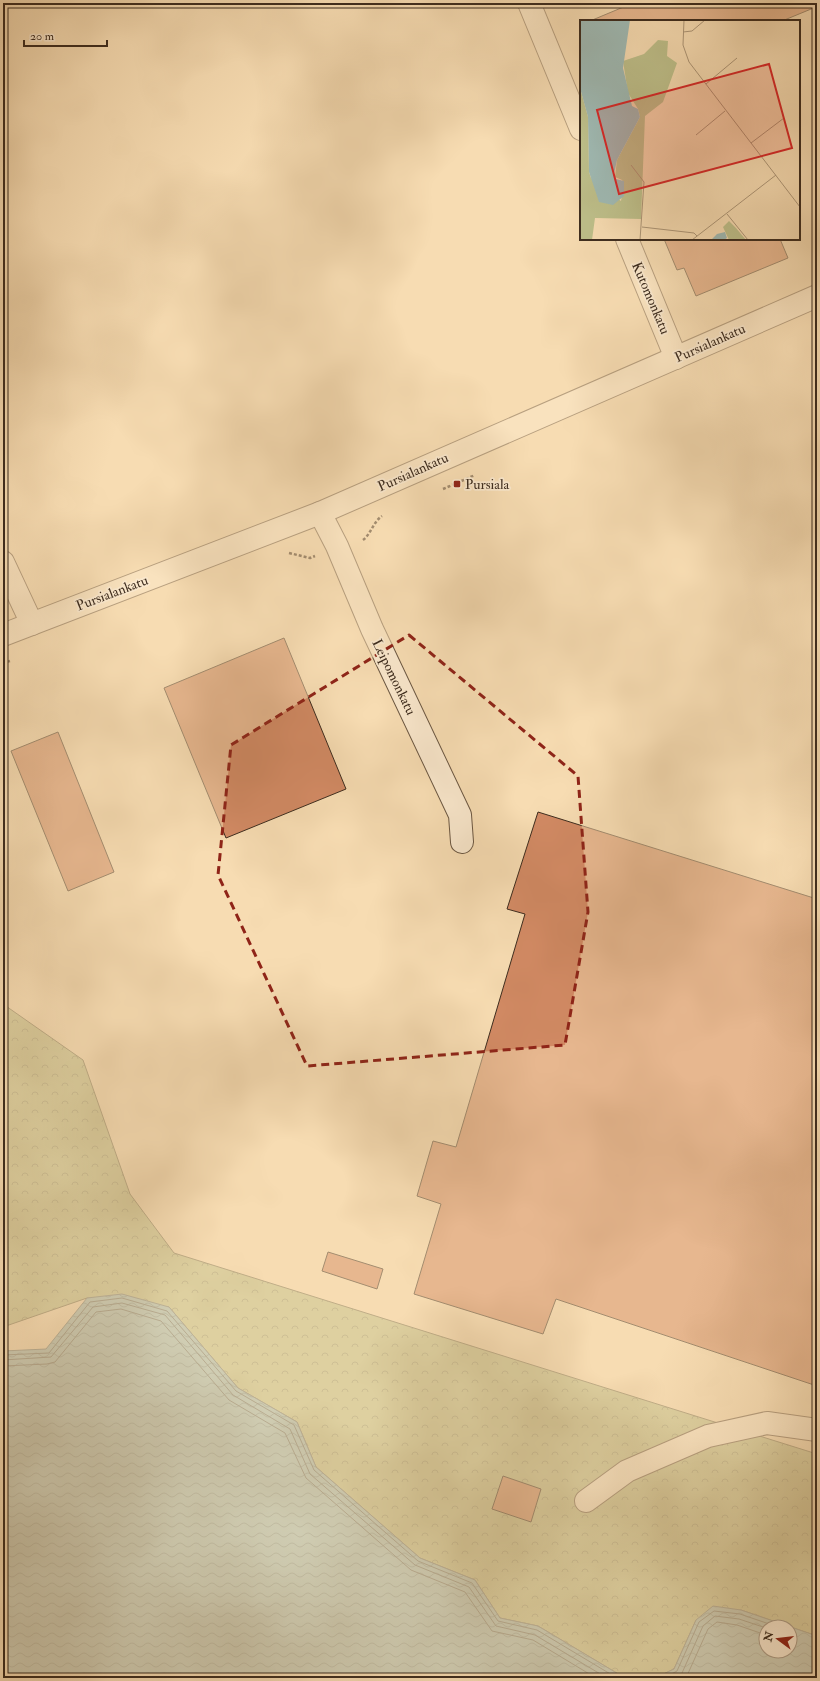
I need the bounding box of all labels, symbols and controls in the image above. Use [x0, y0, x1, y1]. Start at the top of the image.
inset map [580, 20, 800, 240]
scale bar [24, 22, 107, 48]
text: 20 m [30, 29, 55, 44]
street label: Kutomonkatu [628, 259, 674, 337]
street label: Pursialankatu [672, 320, 748, 366]
street label: Pursialankatu [375, 449, 451, 495]
place label: Pursiala [465, 476, 510, 493]
marker: Pursiala [452, 479, 462, 489]
street label: Pursialankatu [74, 572, 150, 614]
street label: Leipomonkatu [367, 636, 420, 718]
north arrow [758, 1619, 798, 1659]
text: N [761, 1629, 777, 1644]

